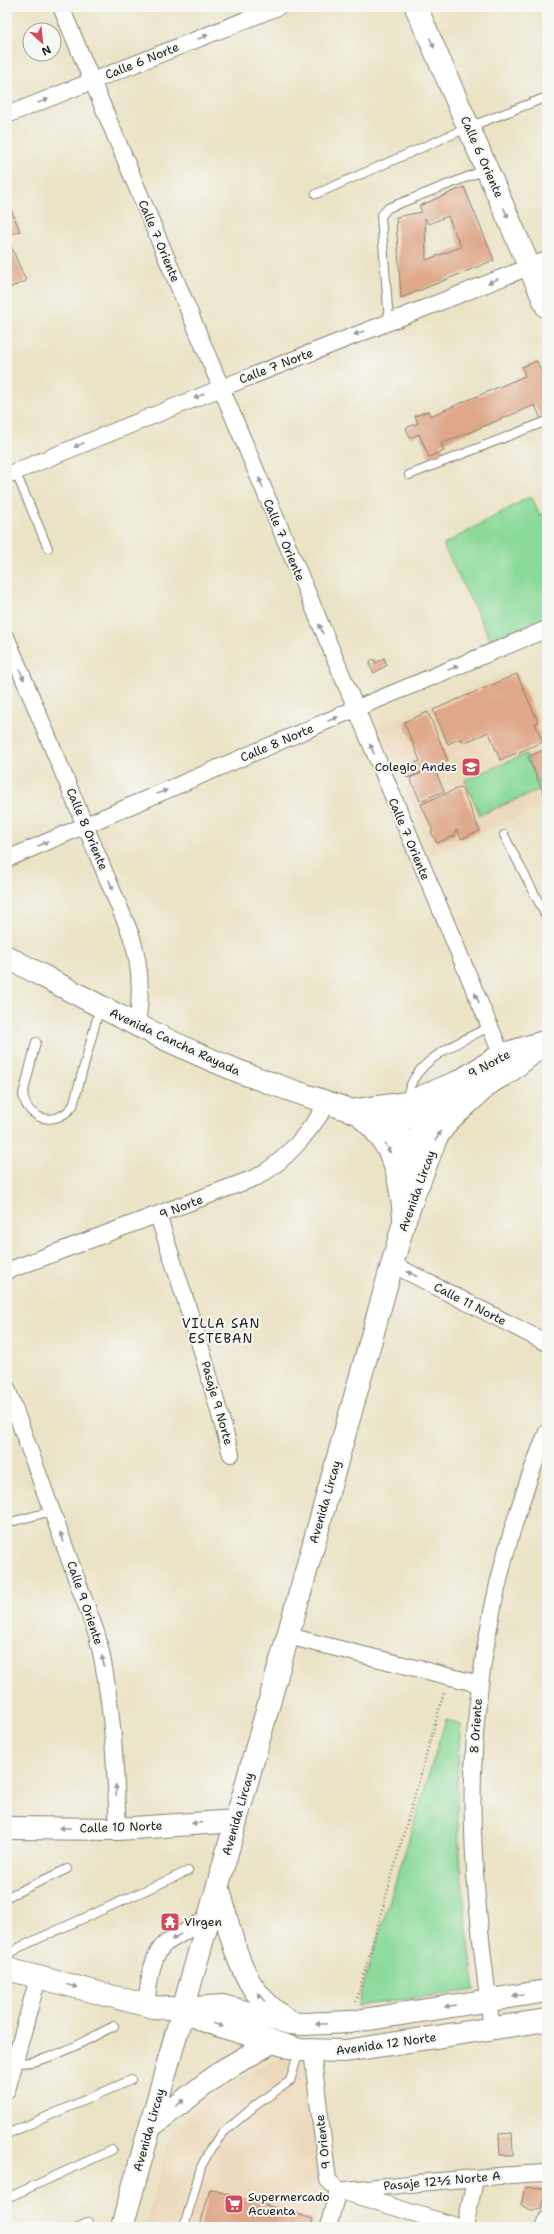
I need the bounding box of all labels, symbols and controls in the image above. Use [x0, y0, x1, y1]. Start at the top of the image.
north arrow [22, 22, 62, 62]
one-way arrow [197, 34, 208, 40]
one-way arrow [429, 37, 435, 48]
street label: Calle 6 Norte [103, 39, 181, 83]
text: N [39, 42, 54, 59]
one-way arrow [38, 98, 49, 104]
street label: Calle 6 Oriente [457, 114, 507, 201]
street label: Calle 7 Oriente [134, 197, 184, 285]
one-way arrow [504, 208, 510, 220]
one-way arrow [487, 278, 499, 284]
one-way arrow [353, 331, 365, 337]
street label: Calle 7 Norte [237, 344, 316, 387]
one-way arrow [193, 394, 205, 400]
one-way arrow [72, 443, 84, 449]
one-way arrow [257, 477, 263, 489]
street label: Calle 7 Oriente [259, 496, 309, 584]
one-way arrow [318, 622, 324, 634]
one-way arrow [447, 665, 458, 671]
one-way arrow [19, 670, 25, 681]
one-way arrow [327, 715, 339, 722]
street label: Calle 8 Norte [238, 720, 316, 766]
one-way arrow [368, 742, 374, 754]
school or university icon: Colegio Andes [460, 756, 482, 778]
place label: Colegio Andes [375, 759, 457, 775]
street label: Calle 8 Oriente [62, 785, 112, 873]
one-way arrow [157, 789, 168, 795]
street label: Calle 7 Oriente [384, 795, 434, 883]
one-way arrow [37, 840, 49, 846]
one-way arrow [108, 880, 114, 891]
one-way arrow [473, 991, 479, 1003]
street label: Avenida Cancha Rayada [107, 1005, 243, 1080]
street label: 9 Norte [465, 1046, 513, 1082]
one-way arrow [435, 1130, 441, 1142]
one-way arrow [384, 1142, 391, 1153]
street label: Avenida Lircay [395, 1148, 439, 1234]
street label: 9 Norte [157, 1191, 205, 1223]
one-way arrow [407, 1271, 418, 1278]
street label: Calle 11 Norte [431, 1279, 509, 1329]
district label: VILLA SAN ESTEBAN [182, 1315, 260, 1347]
street label: Pasaje 9 Norte [197, 1359, 237, 1447]
street label: Avenida Lircay [306, 1459, 345, 1545]
one-way arrow [59, 1531, 65, 1543]
street label: Calle 9 Oriente [63, 1559, 107, 1647]
one-way arrow [100, 1654, 106, 1666]
street label: 8 Oriente [466, 1698, 486, 1754]
street label: Avenida Lircay [219, 1771, 258, 1857]
one-way arrow [113, 1784, 120, 1796]
street label: Calle 10 Norte [79, 1818, 163, 1836]
one-way arrow [191, 1820, 203, 1827]
one-way arrow [58, 1825, 71, 1831]
temple icon: Virgen [159, 1911, 181, 1933]
place label: Virgen [184, 1914, 222, 1930]
one-way arrow [171, 1933, 181, 1941]
one-way arrow [66, 1983, 78, 1989]
one-way arrow [256, 1991, 265, 2002]
one-way arrow [511, 1992, 524, 1998]
one-way arrow [443, 2003, 456, 2009]
one-way arrow [314, 2021, 327, 2027]
one-way arrow [213, 2023, 225, 2029]
street label: Avenida 12 Norte [335, 2029, 437, 2059]
street label: Avenida Lircay [130, 2087, 169, 2173]
one-way arrow [175, 2098, 186, 2107]
street label: 9 Oriente [312, 2113, 334, 2170]
street label: Pasaje 12½ Norte A [383, 2168, 502, 2194]
place label: Supermercado Acuenta [248, 2189, 330, 2219]
supermarket icon: Supermercado Acuenta [223, 2193, 245, 2215]

